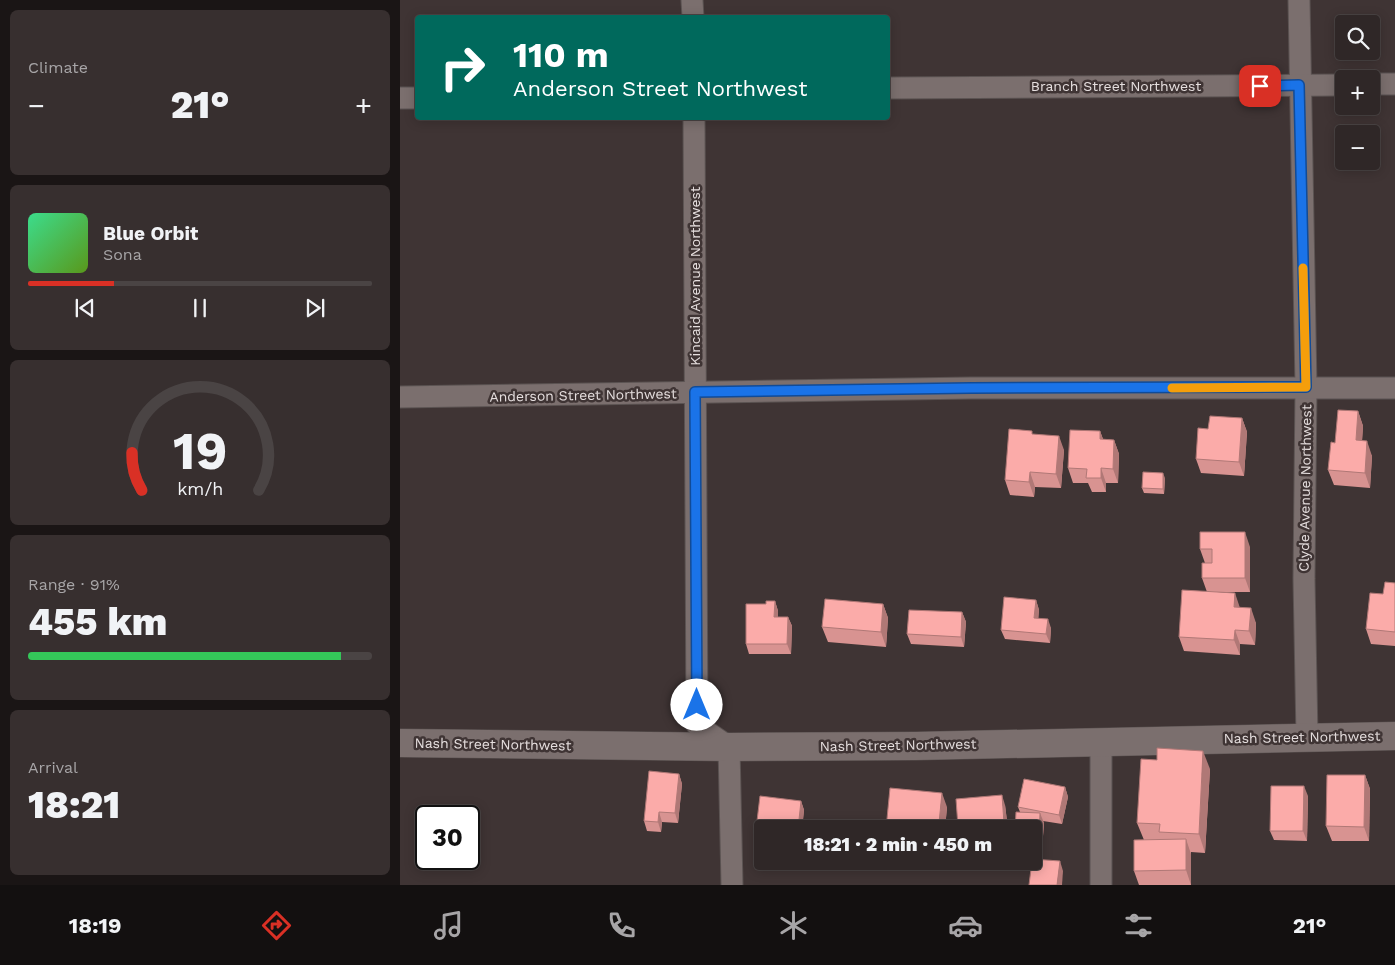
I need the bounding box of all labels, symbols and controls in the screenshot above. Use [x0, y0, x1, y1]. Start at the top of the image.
map controls [1335, 15, 1380, 170]
button: search [1335, 15, 1380, 60]
text: 110 m [513, 34, 609, 76]
icon: right [430, 35, 495, 100]
text: Climate [28, 58, 88, 77]
pin [1239, 65, 1281, 107]
button: + [1335, 70, 1380, 115]
icon: arrive [1246, 72, 1274, 100]
text: Anderson Street Northwest [513, 76, 807, 101]
street label: Branch Street Northwest [1031, 78, 1201, 94]
text: 21° [170, 83, 230, 127]
text: − [28, 89, 45, 122]
text: + [355, 89, 372, 122]
button: − [1335, 125, 1380, 170]
street label: Kincaid Avenue Northwest [687, 186, 703, 366]
text: Blue Orbit [103, 222, 198, 245]
text: Sona [103, 245, 142, 264]
icon: previous [71, 294, 99, 322]
icon: pause [186, 294, 214, 322]
icon: next [301, 294, 329, 322]
street label: Anderson Street Northwest [489, 385, 677, 405]
street label: Clyde Avenue Northwest [1296, 404, 1314, 572]
text: 19 [173, 421, 227, 482]
text: km/h [177, 478, 223, 499]
text: Range · 91% [28, 575, 120, 594]
text: 455 km [28, 600, 167, 644]
position arrow [670, 678, 722, 730]
street label: Nash Street Northwest [1223, 728, 1381, 746]
street label: Nash Street Northwest [414, 735, 572, 753]
street label: Nash Street Northwest [819, 736, 977, 754]
text: Arrival [28, 758, 78, 777]
text: 18:21 [28, 783, 120, 827]
speed limit sign: 30 [415, 805, 480, 870]
text: 18:21 · 2 min · 450 m [804, 833, 992, 856]
icon: directions [259, 908, 294, 943]
icon: music [431, 908, 466, 943]
icon: phone [604, 908, 639, 943]
icon: climate [776, 908, 811, 943]
icon: car [948, 908, 983, 943]
icon: filters [1121, 908, 1156, 943]
text: 18:19 [69, 913, 122, 938]
text: 21° [1293, 913, 1326, 938]

